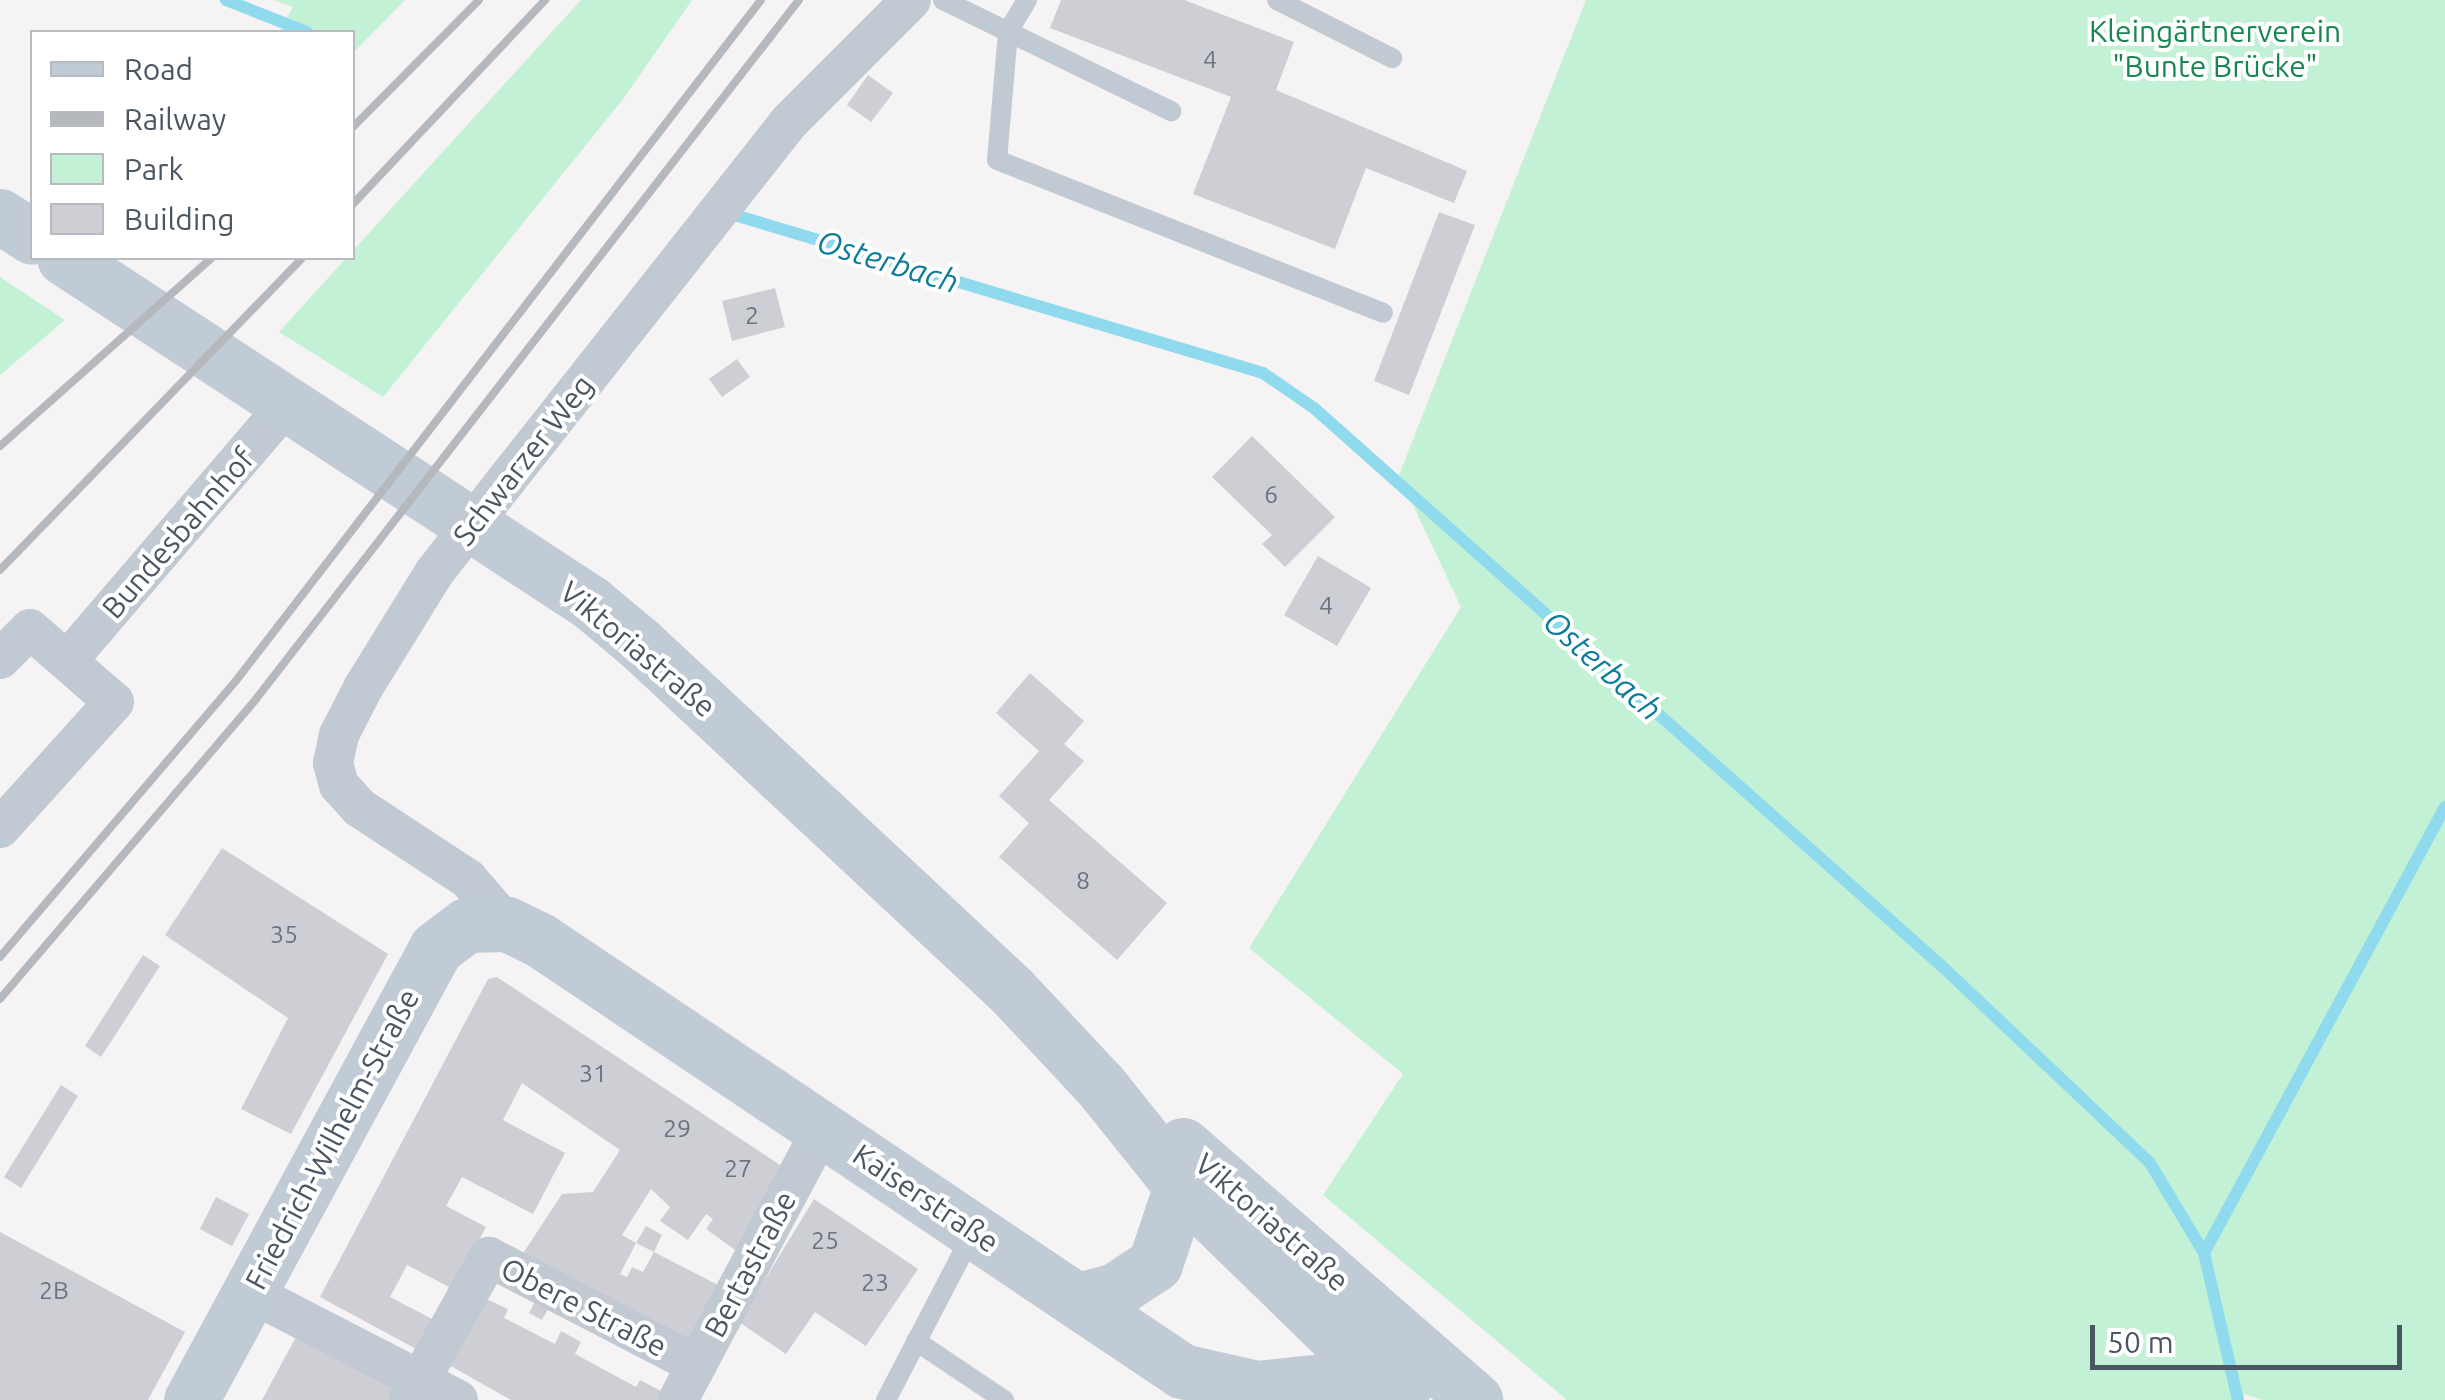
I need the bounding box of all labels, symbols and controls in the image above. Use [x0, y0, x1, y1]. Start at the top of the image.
park label: Kleingärtnerverein "Bunte Brücke" [2089, 13, 2341, 84]
legend [30, 30, 355, 260]
house number: 4 [1203, 44, 1217, 74]
text: Road [124, 52, 193, 86]
text: Railway [124, 102, 226, 136]
text: Park [124, 152, 184, 186]
text: Building [124, 202, 235, 236]
water label: Osterbach [813, 221, 963, 301]
house number: 2 [745, 300, 759, 330]
street label: Schwarzer Weg [445, 368, 601, 552]
street label: Bundesbahnhof [94, 441, 262, 625]
house number: 6 [1264, 479, 1278, 509]
street label: Viktoriastraße [553, 574, 723, 724]
house number: 4 [1319, 590, 1333, 620]
water label: Osterbach [1536, 602, 1670, 728]
house number: 8 [1076, 865, 1090, 895]
house number: 35 [270, 919, 298, 949]
street label: Friedrich-Wilhelm-Straße [237, 983, 427, 1295]
house number: 31 [579, 1058, 607, 1088]
house number: 29 [663, 1113, 691, 1143]
street label: Kaiserstraße [846, 1136, 1006, 1260]
street label: Viktoriastraße [1188, 1145, 1356, 1299]
house number: 27 [724, 1153, 752, 1183]
street label: Bertastraße [696, 1185, 804, 1343]
house number: 25 [811, 1225, 839, 1255]
street label: Obere Straße [495, 1250, 673, 1364]
house number: 23 [861, 1267, 889, 1297]
house number: 2B [39, 1275, 69, 1305]
scale bar [2095, 1305, 2408, 1367]
text: 50 m [2107, 1325, 2174, 1359]

